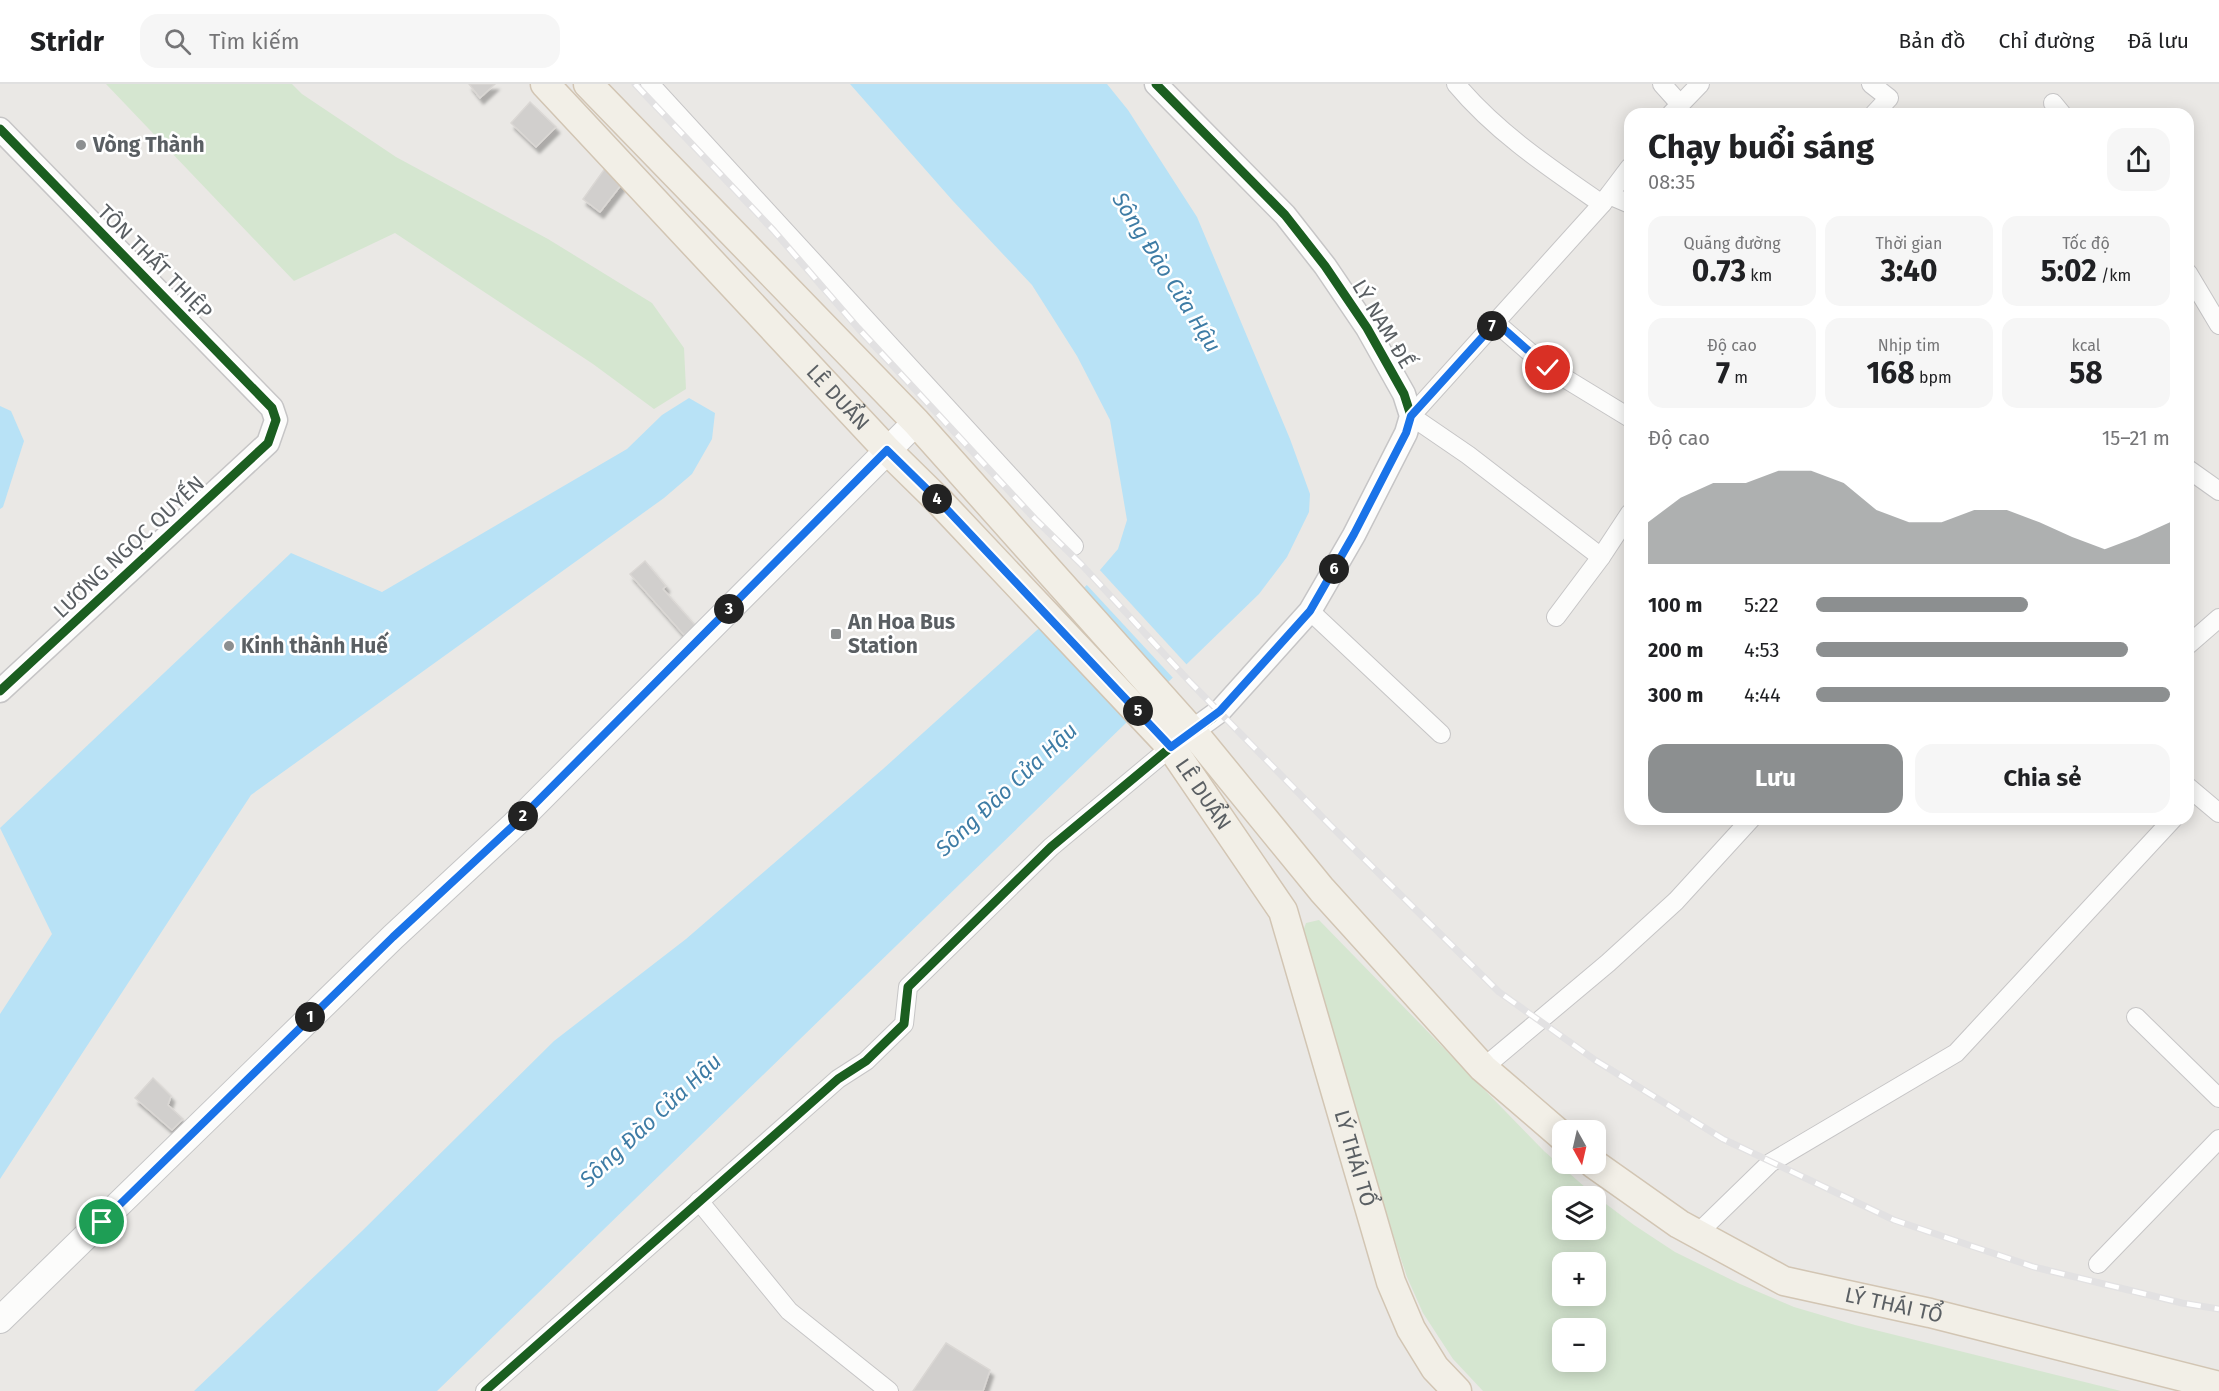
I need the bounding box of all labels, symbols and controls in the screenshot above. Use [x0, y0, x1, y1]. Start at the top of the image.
search box [140, 14, 560, 68]
text: Stridr [30, 25, 104, 58]
icon: search [161, 25, 194, 58]
text: Tìm kiếm [209, 28, 300, 55]
text: Bản đồ [1898, 28, 1965, 54]
text: Chỉ đường [1998, 28, 2094, 54]
text: Đã lưu [2127, 28, 2189, 54]
text: Chạy buổi sáng [1648, 127, 1874, 167]
button: share [2107, 128, 2170, 191]
place label: Vòng Thành [92, 132, 205, 158]
marker: Vòng Thành [74, 138, 88, 152]
text: 08:35 [1648, 170, 1695, 194]
water label: Sông Đào Cửa Hậu [1106, 186, 1227, 357]
street label: TÔN THẤT THIỆP [92, 198, 219, 325]
text: Quãng đường [1683, 234, 1781, 253]
text: Thời gian [1876, 234, 1942, 253]
text: Tốc độ [2062, 234, 2110, 253]
text: 0.73 [1692, 253, 1746, 289]
text: 3:40 [1880, 253, 1938, 289]
text: 5:02 [2041, 253, 2097, 289]
text: km [1746, 266, 1772, 285]
text: /km [2097, 266, 2131, 285]
street label: LÝ NAM ĐẾ [1346, 274, 1422, 374]
pin: 7 [1477, 311, 1507, 341]
text: 7 [1488, 316, 1496, 335]
text: Độ cao [1707, 336, 1757, 355]
text: Nhịp tim [1878, 336, 1940, 355]
text: kcal [2072, 336, 2100, 355]
pin [1522, 342, 1573, 393]
icon: check [1531, 351, 1564, 384]
text: 7 [1716, 355, 1730, 391]
text: 168 [1866, 355, 1915, 391]
text: 58 [2069, 355, 2103, 391]
street label: LÊ DUẨN [801, 359, 875, 436]
text: m [1730, 368, 1748, 387]
text: bpm [1915, 368, 1952, 387]
text: Độ cao [1648, 426, 1710, 450]
text: 15–21 m [2102, 426, 2170, 450]
street label: LƯƠNG NGỌC QUYẾN [47, 469, 210, 624]
pin: 4 [922, 484, 952, 514]
text: 4 [932, 489, 942, 508]
pin: 6 [1319, 554, 1349, 584]
text: 6 [1329, 559, 1339, 578]
text: 100 m [1648, 593, 1702, 617]
text: 5:22 [1744, 593, 1779, 617]
pin: 3 [714, 594, 744, 624]
text: 3 [725, 599, 733, 618]
place label: An Hoa Bus Station [847, 609, 955, 659]
marker: An Hoa Bus Station [829, 627, 843, 641]
place label: Kinh thành Huế [241, 631, 389, 659]
text: 200 m [1648, 638, 1703, 662]
text: 4:53 [1744, 638, 1779, 662]
marker: Kinh thành Huế [222, 639, 236, 653]
text: 300 m [1648, 683, 1703, 707]
text: 4:44 [1744, 683, 1781, 707]
pin: 5 [1123, 696, 1153, 726]
text: 5 [1134, 701, 1142, 720]
water label: Sông Đào Cửa Hậu [929, 717, 1083, 863]
button: Lưu [1648, 744, 1903, 813]
button: Chia sẻ [1915, 744, 2170, 813]
street label: LÊ DUẨN [1170, 753, 1237, 835]
pin: 2 [508, 801, 538, 831]
text: 2 [519, 806, 527, 825]
pin: 1 [295, 1002, 325, 1032]
text: 1 [306, 1007, 314, 1026]
water label: Sông Đào Cửa Hậu [573, 1048, 727, 1194]
street label: LÝ THÁI TỔ [1329, 1107, 1383, 1210]
north arrow [1552, 1120, 1606, 1174]
map controls [1552, 1120, 1606, 1372]
button: layers [1552, 1186, 1606, 1240]
pin [76, 1196, 127, 1247]
icon: arrive [85, 1205, 118, 1238]
button: + [1552, 1252, 1606, 1306]
street label: LÝ THÁI TỔ [1843, 1282, 1946, 1329]
button: − [1552, 1318, 1606, 1372]

